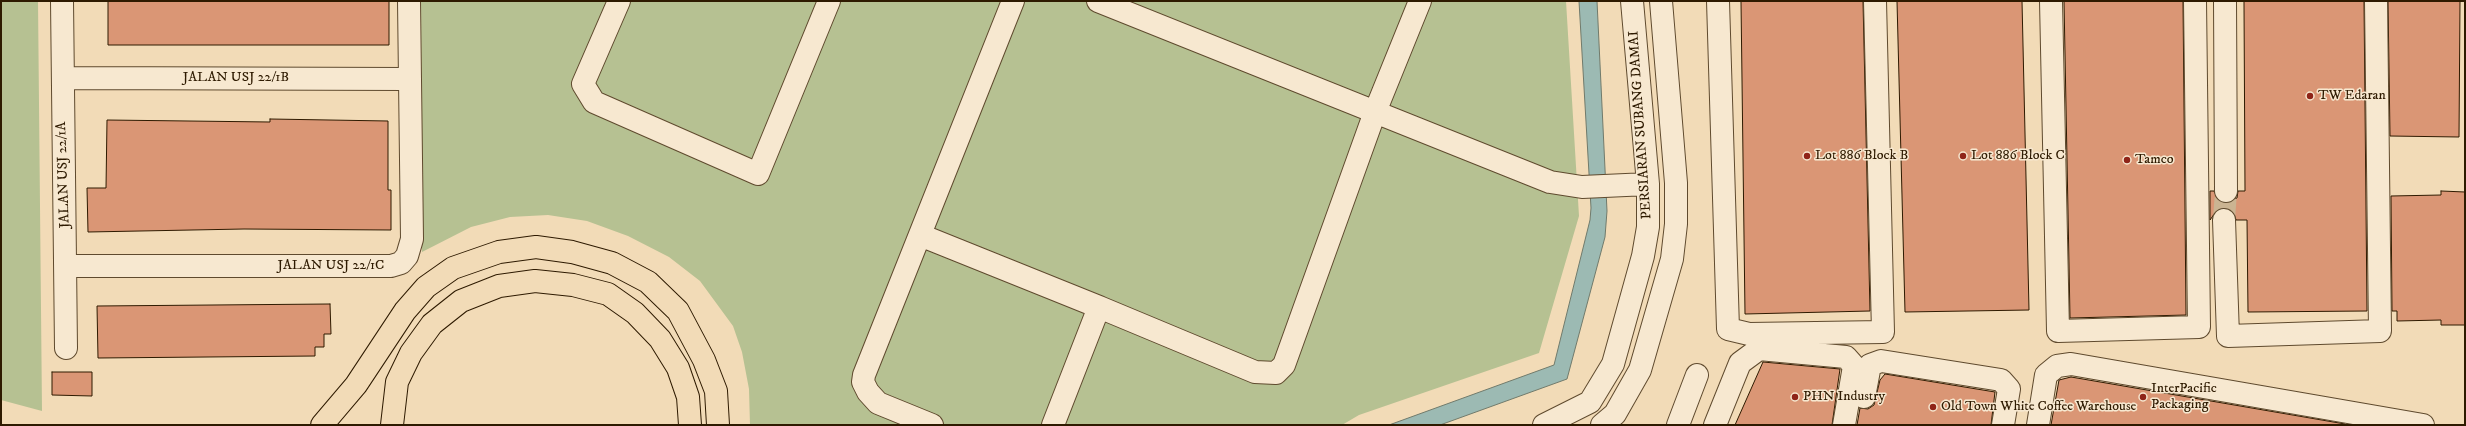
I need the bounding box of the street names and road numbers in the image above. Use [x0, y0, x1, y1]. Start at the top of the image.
street label: PERSIARAN SUBANG DAMAI [1626, 30, 1656, 220]
street label: JALAN USJ 22/1B [183, 70, 289, 86]
street label: JALAN USJ 22/1A [54, 122, 74, 228]
street label: JALAN USJ 22/1C [278, 258, 384, 274]

